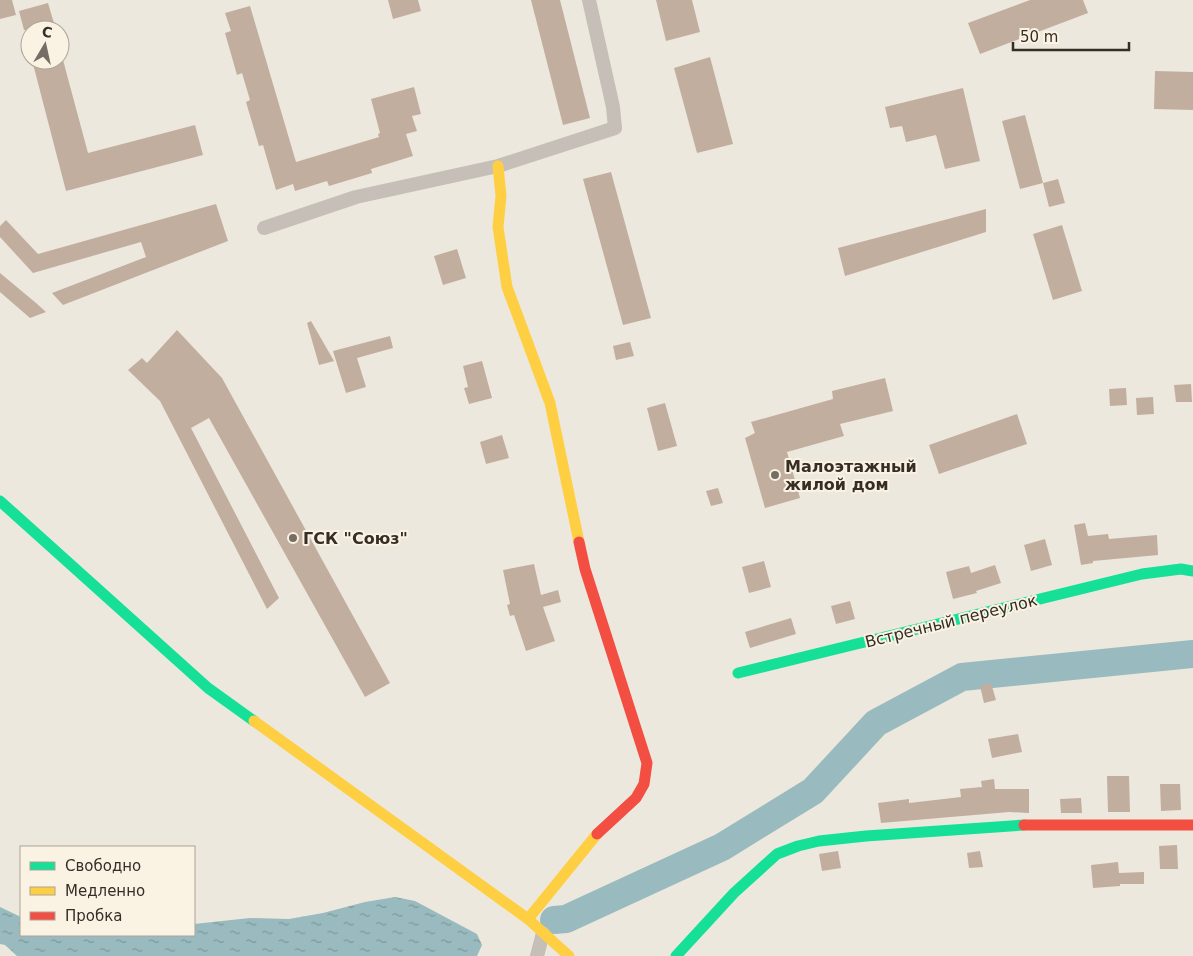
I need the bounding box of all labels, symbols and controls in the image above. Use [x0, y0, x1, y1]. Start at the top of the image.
north arrow [20, 20, 70, 70]
scale bar [1013, 20, 1129, 52]
text: С [41, 23, 53, 41]
text: 50 m [1020, 28, 1058, 46]
place label: Малоэтажный жилой дом [785, 457, 917, 494]
marker: Малоэтажный жилой дом [769, 469, 781, 481]
place label: ГСК "Союз" [303, 529, 408, 548]
marker: ГСК "Союз" [287, 532, 299, 544]
street label: Встречный переулок [863, 590, 1039, 652]
legend [20, 846, 195, 936]
text: Свободно [65, 857, 141, 875]
text: Медленно [65, 882, 145, 900]
text: Пробка [65, 907, 122, 925]

